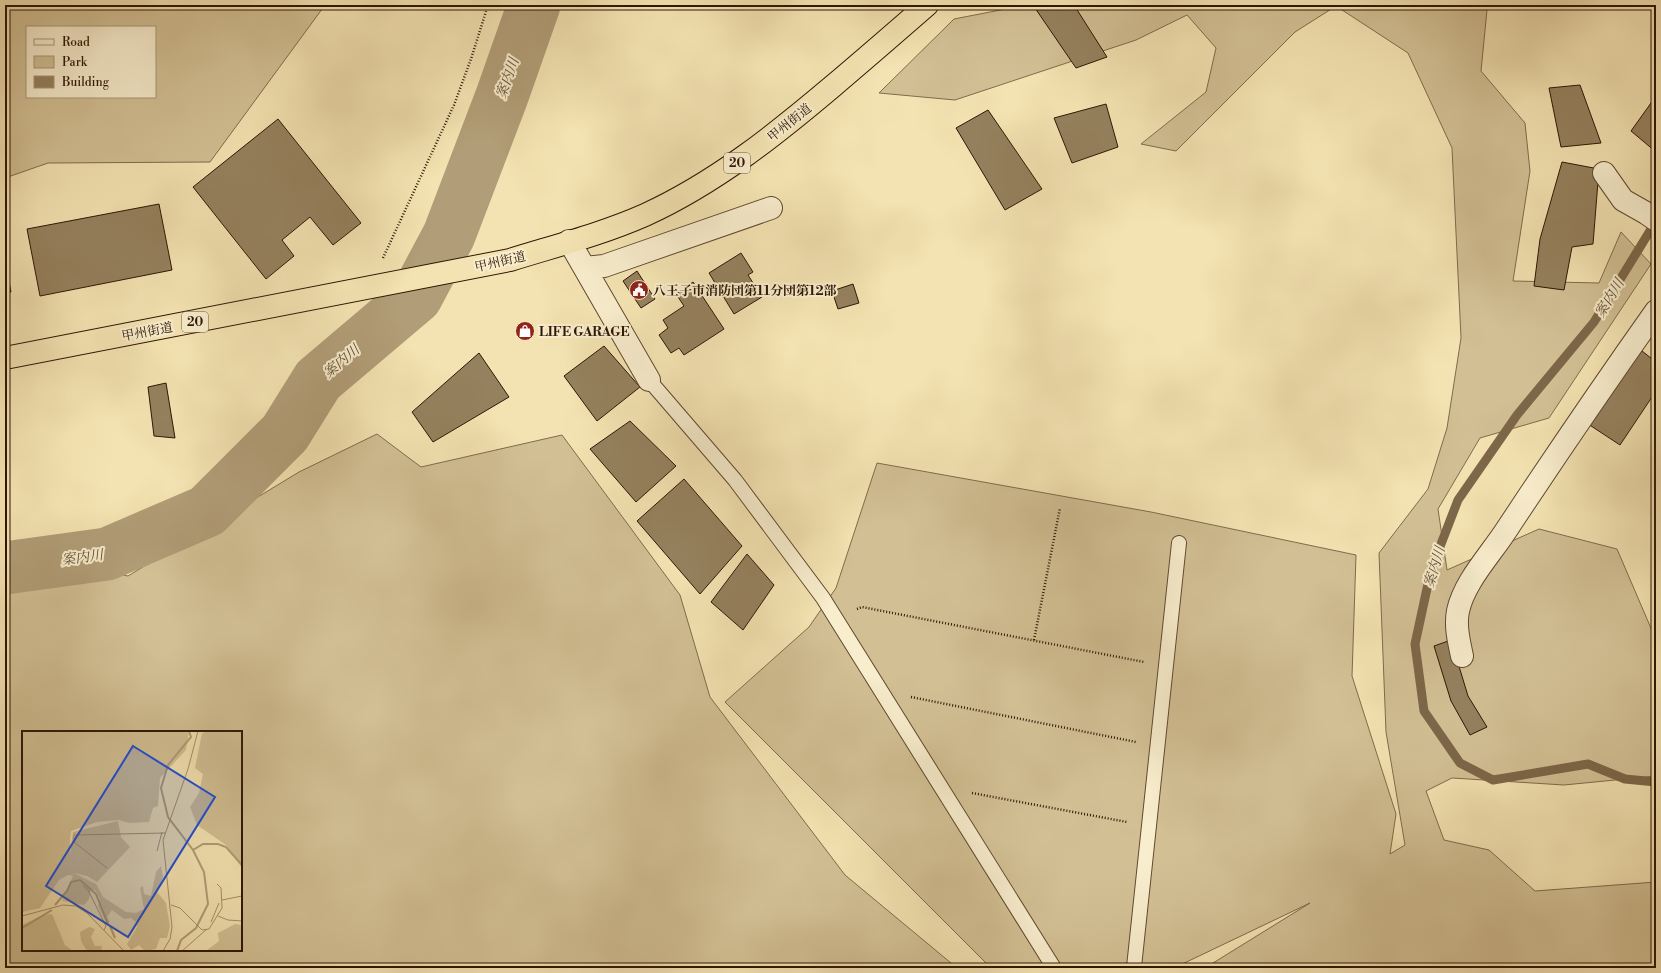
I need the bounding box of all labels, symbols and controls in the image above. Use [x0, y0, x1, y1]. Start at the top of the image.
legend [26, 26, 156, 98]
text: Road [62, 35, 90, 50]
water label: 案内川 [492, 54, 524, 101]
text: Park [62, 55, 88, 70]
text: Building [61, 75, 110, 90]
street label: 甲州街道 [764, 100, 815, 145]
road number: 20 [724, 153, 750, 173]
street label: 甲州街道 [473, 248, 527, 276]
water label: 案内川 [1591, 274, 1629, 321]
public building icon: 八王子市消防団第11分団第12部 [628, 279, 650, 301]
place label: 八王子市消防団第11分団第12部 [653, 283, 837, 299]
road number: 20 [182, 312, 208, 332]
street label: 甲州街道 [120, 319, 174, 345]
shop icon: LIFE GARAGE [514, 320, 536, 342]
place label: LIFE GARAGE [539, 324, 629, 340]
water label: 案内川 [320, 340, 365, 382]
water label: 案内川 [1420, 543, 1450, 590]
water label: 案内川 [60, 546, 106, 570]
inset map [22, 731, 242, 951]

